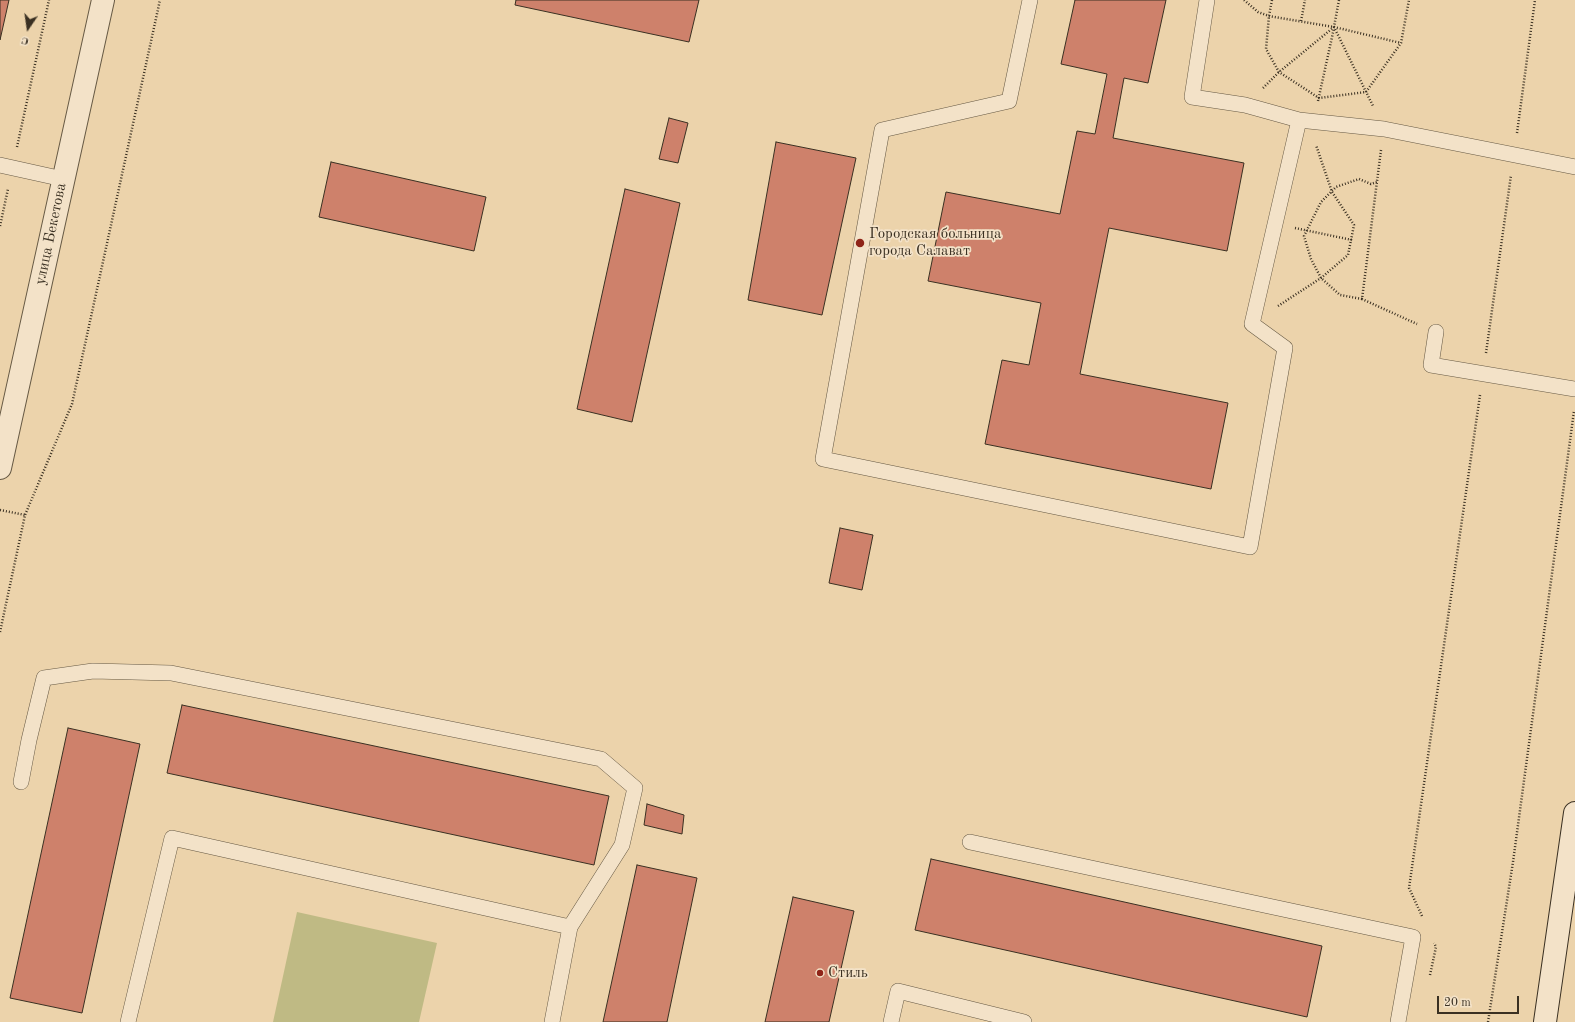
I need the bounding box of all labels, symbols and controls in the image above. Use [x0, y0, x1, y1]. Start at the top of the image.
north arrow [8, 8, 48, 48]
text: С [20, 34, 30, 46]
street label: улица Бекетова [31, 181, 71, 287]
place label: Городская больница города Салават [869, 225, 1001, 260]
marker: Городская больница города Салават [854, 237, 866, 249]
place label: Стиль [828, 964, 868, 982]
marker: Стиль [815, 968, 825, 978]
scale bar [1439, 988, 1521, 1014]
text: 20 m [1444, 997, 1471, 1009]

